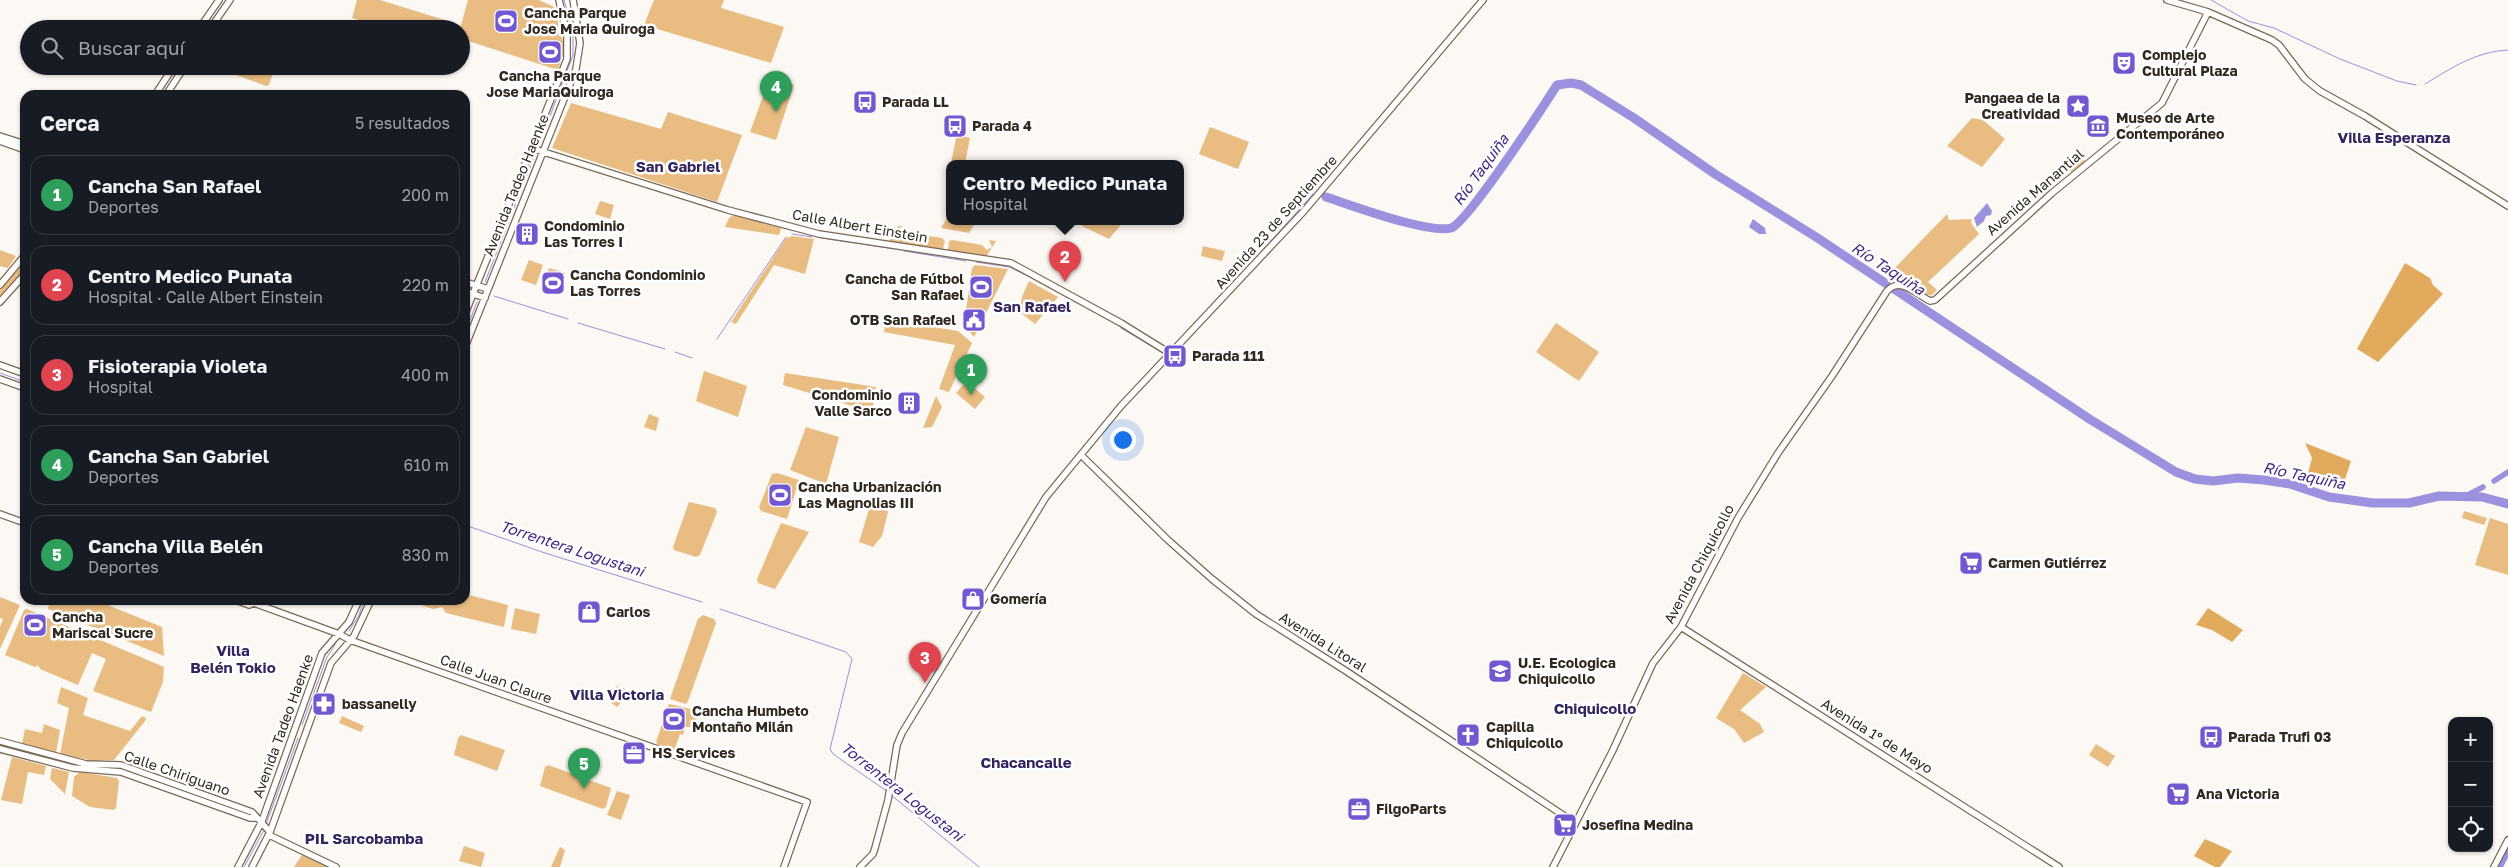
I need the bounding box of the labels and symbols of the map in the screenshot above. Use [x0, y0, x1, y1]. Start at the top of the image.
place label: Cancha Parque Jose Maria Quiroga [524, 4, 655, 37]
sports icon: Cancha Parque Jose Maria Quiroga [493, 8, 519, 34]
sports icon: Cancha Parque Jose MariaQuiroga [537, 39, 563, 65]
place label: Complejo Cultural Plaza [2142, 46, 2238, 79]
theatre icon: Complejo Cultural Plaza [2111, 50, 2137, 76]
place label: Cancha Parque Jose MariaQuiroga [486, 67, 614, 100]
pin: 4 [760, 71, 792, 112]
bus stop icon: Parada LL [852, 89, 878, 115]
place label: Pangaea de la Creatividad [1964, 89, 2060, 122]
place label: Parada LL [882, 93, 949, 110]
place icon: Pangaea de la Creatividad [2065, 93, 2091, 119]
place label: Museo de Arte Contemporáneo [2116, 109, 2224, 142]
street label: Avenida Tadeo Haenke [479, 111, 552, 258]
bus stop icon: Parada 4 [942, 113, 968, 139]
museum icon: Museo de Arte Contemporáneo [2085, 113, 2111, 139]
place label: Parada 4 [972, 117, 1032, 134]
district label: Villa Esperanza [2338, 128, 2451, 146]
water label: Río Taquiña [1448, 130, 1512, 208]
street label: Avenida Manantial [1983, 145, 2087, 238]
street label: Avenida 23 de Septiembre [1211, 151, 1340, 292]
district label: San Gabriel [636, 157, 720, 175]
street label: Calle Albert Einstein [791, 205, 929, 246]
place label: Condominio Las Torres I [544, 217, 625, 250]
building icon: Condominio Las Torres I [514, 221, 540, 247]
water label: Río Taquiña [1849, 238, 1929, 299]
pin: 2 [1049, 241, 1081, 282]
place label: Cancha Condominio Las Torres [570, 266, 705, 299]
sports icon: Cancha Condominio Las Torres [540, 270, 566, 296]
place label: Cancha de Fútbol San Rafael [845, 270, 964, 303]
sports icon: Cancha de Fútbol San Rafael [968, 274, 994, 300]
district label: San Rafael [993, 297, 1071, 315]
public building icon: OTB San Rafael [961, 307, 987, 333]
place label: OTB San Rafael [850, 311, 956, 328]
bus stop icon: Parada 111 [1162, 343, 1188, 369]
place label: Parada 111 [1192, 347, 1265, 364]
pin: 1 [955, 354, 987, 395]
place label: Condominio Valle Sarco [811, 386, 892, 419]
building icon: Condominio Valle Sarco [896, 390, 922, 416]
your location [1110, 427, 1136, 453]
water label: Río Taquiña [2262, 458, 2347, 493]
place label: Cancha Urbanización Las Magnolias III [798, 478, 941, 511]
sports icon: Cancha Urbanización Las Magnolias III [767, 482, 793, 508]
street label: Avenida Chiquicollo [1660, 501, 1737, 626]
water label: Torrentera Logustani [498, 516, 648, 581]
supermarket icon: Carmen Gutiérrez [1958, 550, 1984, 576]
place label: Carmen Gutiérrez [1988, 554, 2106, 571]
shop icon: Gomería [960, 586, 986, 612]
place label: Gomería [990, 590, 1047, 607]
shop icon: Carlos [576, 599, 602, 625]
place label: Carlos [606, 603, 651, 620]
place label: Cancha Mariscal Sucre [52, 608, 153, 641]
street label: Avenida Litoral [1276, 608, 1370, 675]
sports icon: Cancha Mariscal Sucre [22, 612, 48, 638]
district label: Villa Belén Tokio [190, 641, 276, 676]
pin: 3 [909, 642, 941, 683]
street label: Calle Juan Claure [438, 650, 554, 707]
street label: Avenida Tadeo Haenke [249, 652, 316, 800]
place label: U.E. Ecologica Chiquicollo [1518, 654, 1616, 687]
school or university icon: U.E. Ecologica Chiquicollo [1487, 658, 1513, 684]
district label: Villa Victoria [570, 685, 664, 703]
pharmacy icon: bassanelly [311, 691, 337, 717]
street label: Avenida 1º de Mayo [1818, 694, 1936, 777]
place label: bassanelly [342, 695, 417, 712]
district label: Chiquicollo [1554, 699, 1636, 717]
place label: Cancha Humbeto Montaño Milán [692, 702, 809, 735]
sports icon: Cancha Humbeto Montaño Milán [661, 706, 687, 732]
place label: Capilla Chiquicollo [1486, 718, 1563, 751]
church icon: Capilla Chiquicollo [1455, 722, 1481, 748]
bus stop icon: Parada Trufi 03 [2198, 724, 2224, 750]
place label: Parada Trufi 03 [2228, 728, 2331, 745]
water label: Torrentera Logustani [837, 738, 969, 847]
office icon: HS Services [621, 740, 647, 766]
place label: HS Services [652, 744, 736, 761]
street label: Calle Chiriguano [122, 746, 232, 799]
pin: 5 [568, 748, 600, 789]
district label: Chacancalle [981, 753, 1072, 771]
supermarket icon: Ana Victoria [2165, 781, 2191, 807]
place label: Ana Victoria [2196, 785, 2279, 802]
office icon: FilgoParts [1346, 796, 1372, 822]
place label: FilgoParts [1376, 800, 1446, 817]
supermarket icon: Josefina Medina [1552, 812, 1578, 838]
place label: Josefina Medina [1582, 816, 1693, 833]
district label: PIL Sarcobamba [305, 829, 424, 847]

